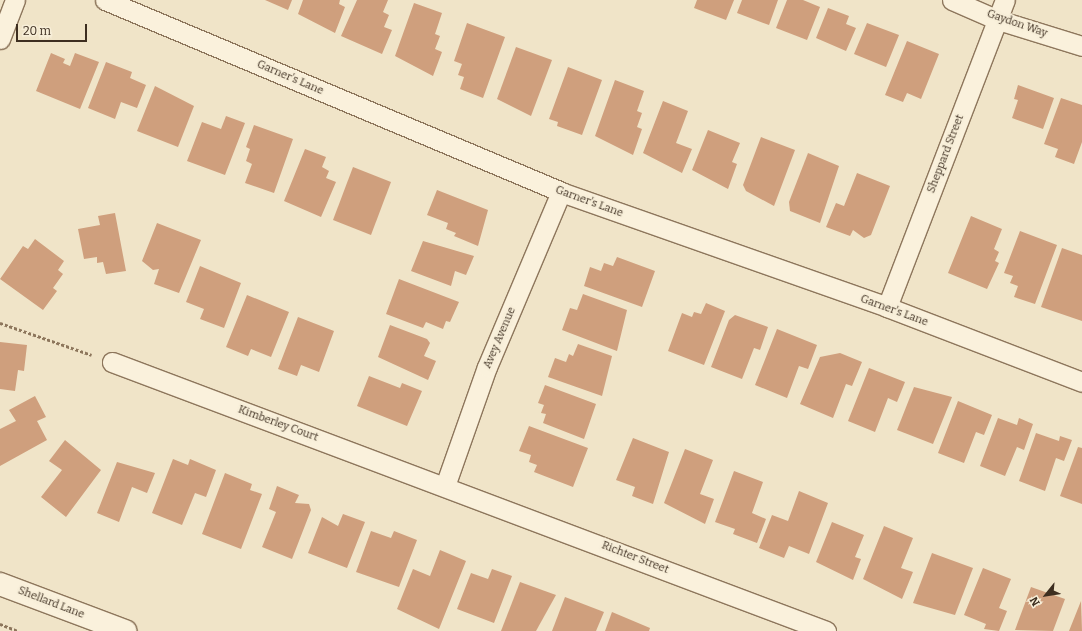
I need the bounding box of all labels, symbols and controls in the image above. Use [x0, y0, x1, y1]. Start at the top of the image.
street label: Gaydon Way [985, 7, 1049, 41]
scale bar [18, 16, 89, 42]
text: 20 m [23, 24, 51, 38]
street label: Garner's Lane [255, 58, 325, 98]
street label: Sheppard Street [925, 113, 967, 195]
street label: Garner's Lane [553, 184, 625, 220]
street label: Garner's Lane [858, 293, 930, 329]
street label: Avey Avenue [481, 305, 519, 371]
street label: Kimberley Court [236, 403, 320, 445]
street label: Richter Street [600, 539, 670, 577]
north arrow [1026, 575, 1066, 615]
street label: Shellard Lane [16, 584, 86, 622]
text: N [1027, 594, 1043, 608]

